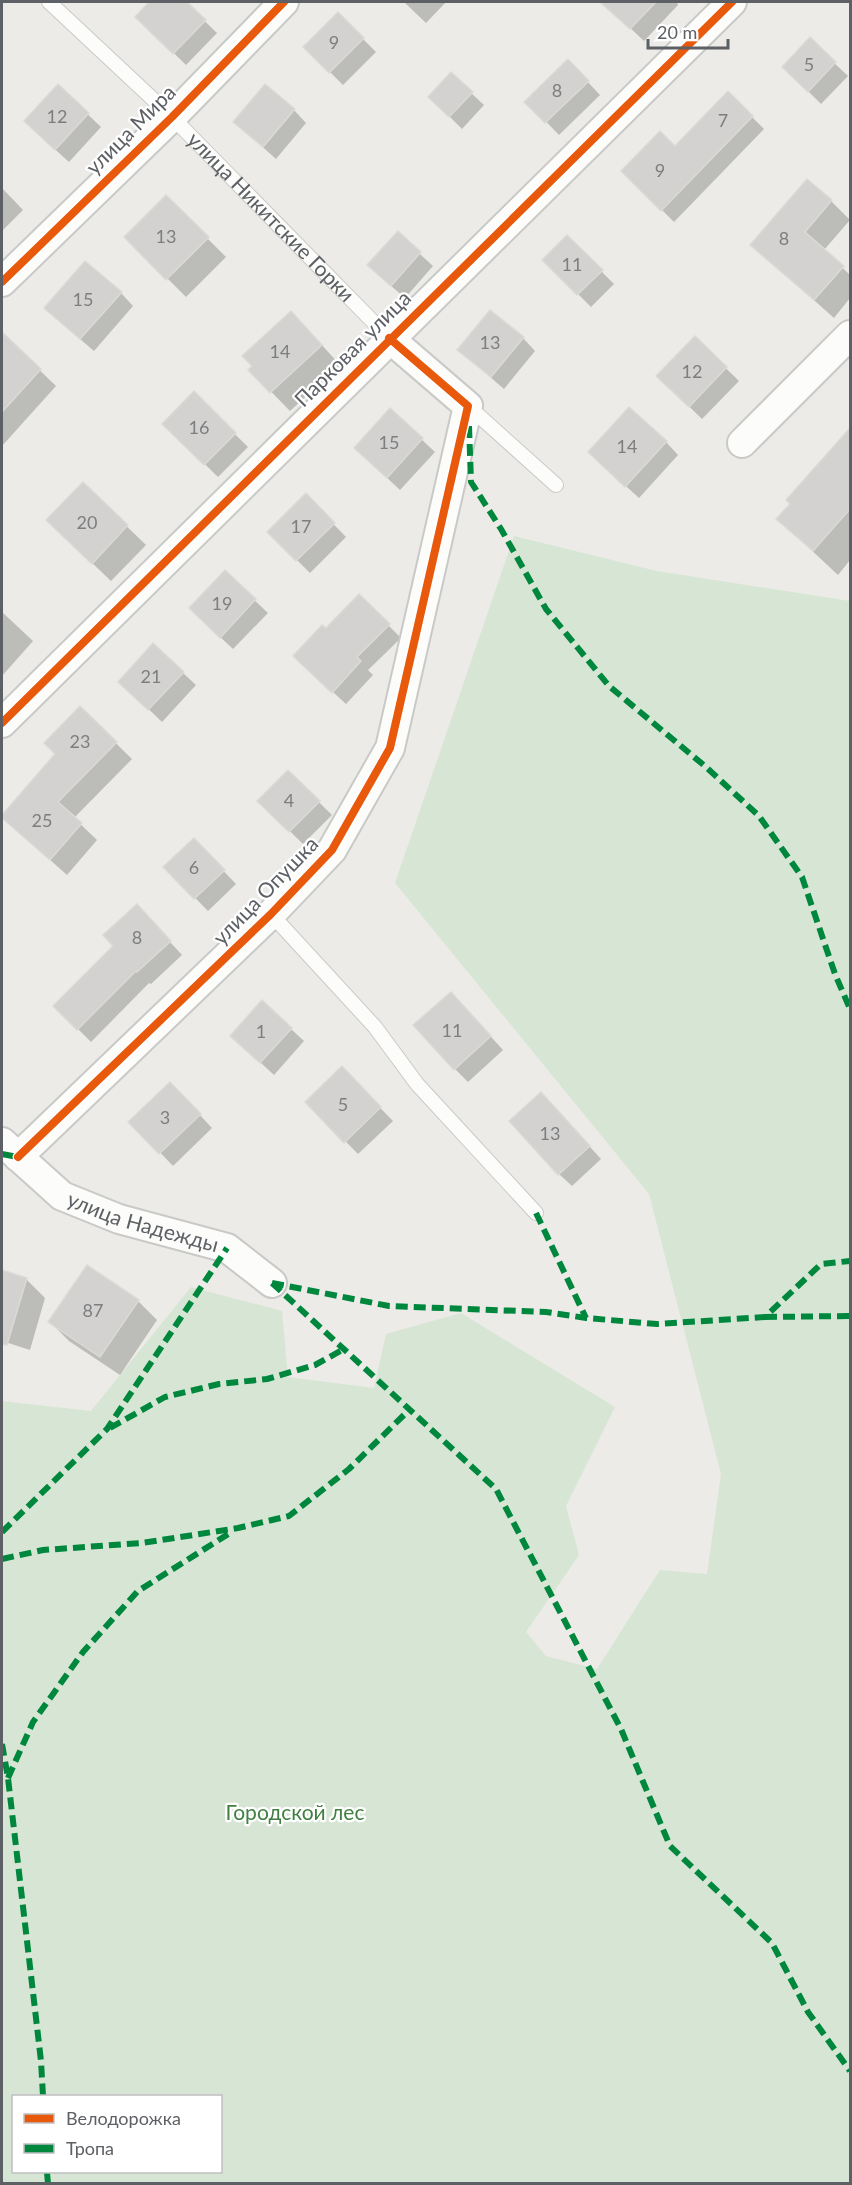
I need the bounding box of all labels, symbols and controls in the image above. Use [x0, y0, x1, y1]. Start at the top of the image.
scale bar [648, 12, 728, 50]
text: 20 m [657, 21, 697, 43]
house number: 9 [329, 31, 339, 53]
house number: 5 [804, 53, 814, 75]
street label: улица Мира [80, 79, 180, 179]
house number: 8 [552, 79, 562, 101]
house number: 12 [47, 105, 67, 127]
house number: 7 [718, 109, 728, 131]
street label: улица Никитские Горки [183, 126, 360, 306]
house number: 9 [655, 159, 665, 181]
house number: 13 [156, 225, 176, 247]
house number: 8 [779, 227, 789, 249]
house number: 11 [562, 253, 582, 275]
street label: Парковая улица [289, 285, 415, 411]
house number: 15 [73, 288, 93, 310]
house number: 13 [480, 331, 500, 353]
house number: 14 [270, 340, 290, 362]
house number: 12 [682, 360, 702, 382]
house number: 16 [189, 416, 209, 438]
house number: 15 [379, 431, 399, 453]
house number: 14 [617, 435, 637, 457]
house number: 20 [77, 511, 97, 533]
house number: 17 [291, 515, 311, 537]
house number: 19 [212, 592, 232, 614]
house number: 21 [141, 665, 161, 687]
house number: 23 [70, 730, 90, 752]
house number: 4 [284, 789, 294, 811]
house number: 25 [32, 809, 52, 831]
street label: улица Опушка [207, 831, 323, 949]
house number: 6 [189, 856, 199, 878]
house number: 8 [132, 926, 142, 948]
house number: 11 [442, 1019, 462, 1041]
house number: 1 [256, 1020, 266, 1042]
house number: 5 [338, 1093, 348, 1115]
house number: 3 [160, 1106, 170, 1128]
house number: 13 [540, 1122, 560, 1144]
street label: улица Надежды [64, 1185, 222, 1256]
house number: 87 [83, 1299, 103, 1321]
park label: Городской лес [226, 1799, 364, 1824]
legend [12, 2095, 222, 2173]
text: Велодорожка [66, 2107, 181, 2129]
text: Тропа [66, 2137, 114, 2159]

